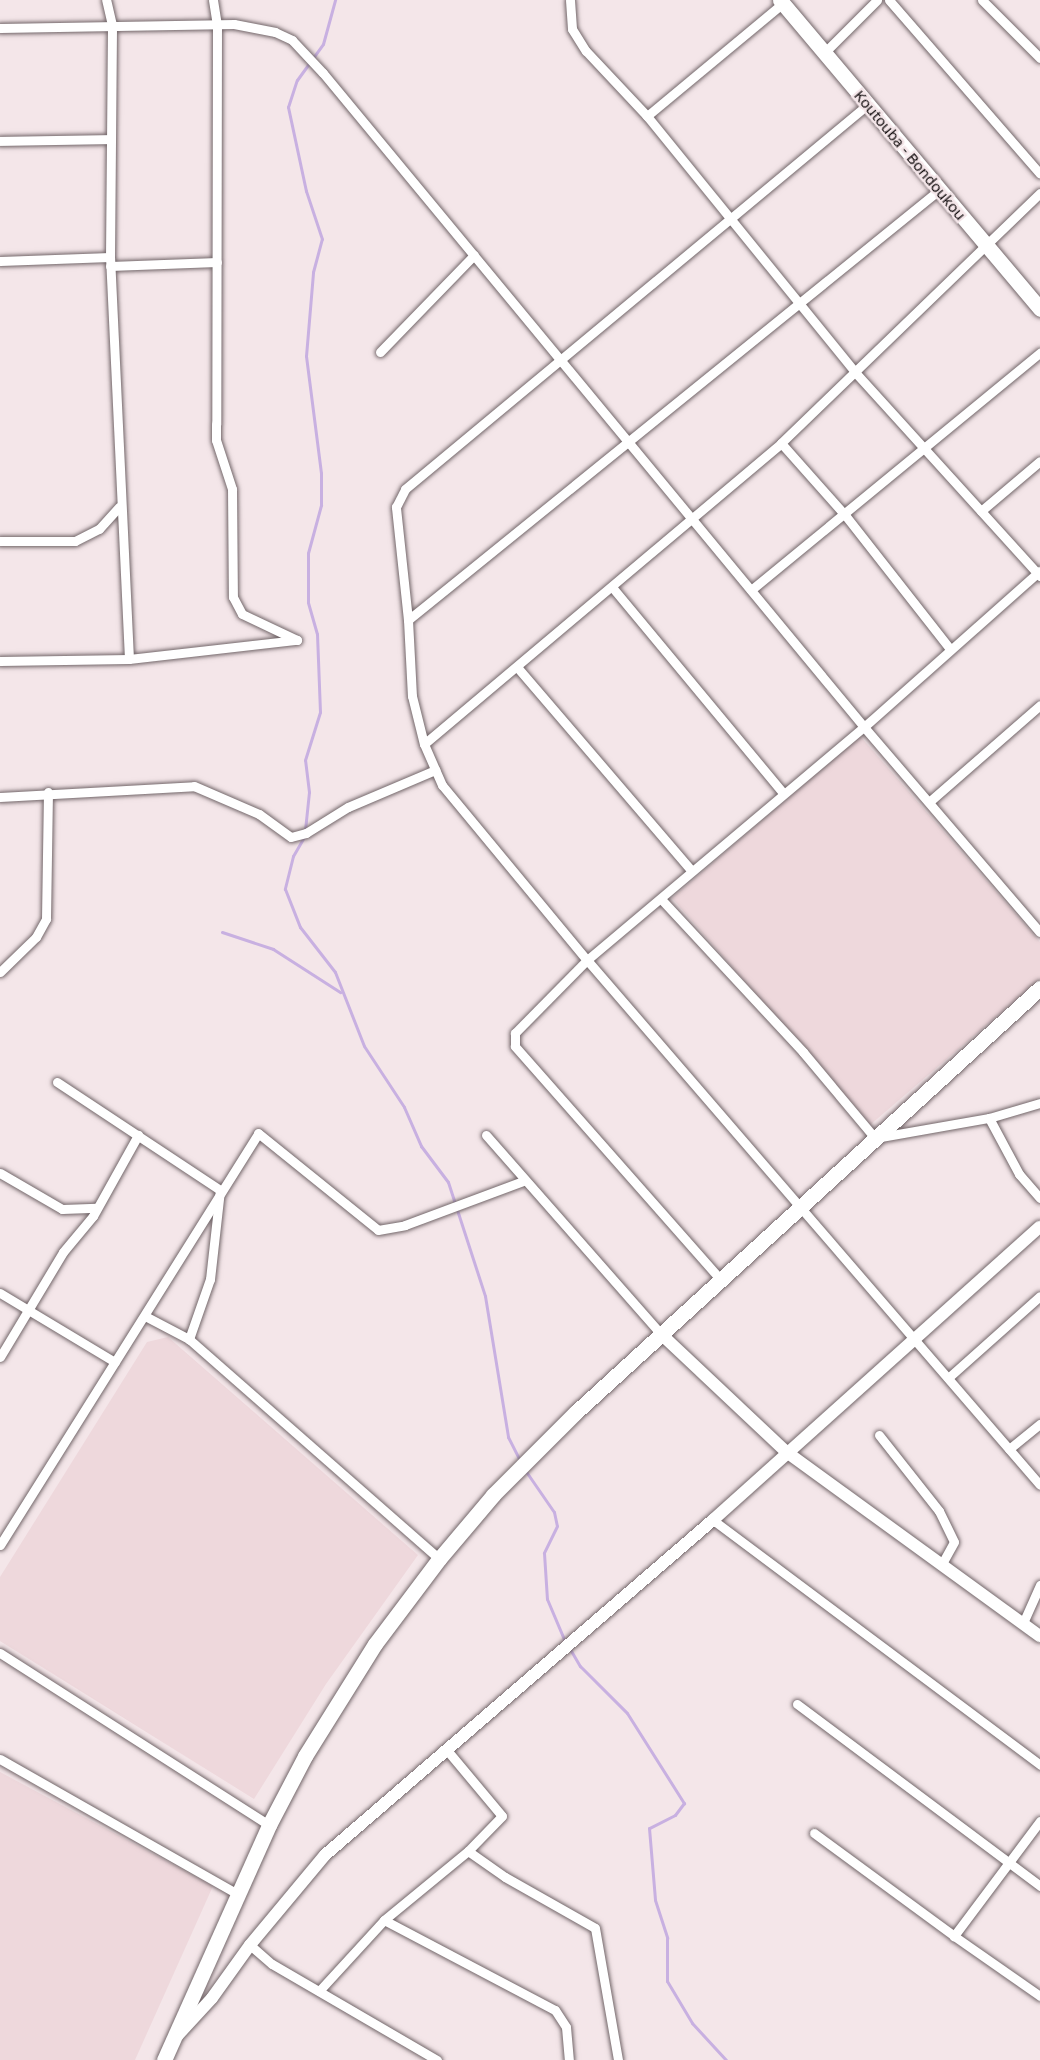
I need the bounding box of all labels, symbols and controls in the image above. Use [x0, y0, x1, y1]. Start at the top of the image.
street label: Koutouba - Bondoukou [850, 87, 970, 223]

